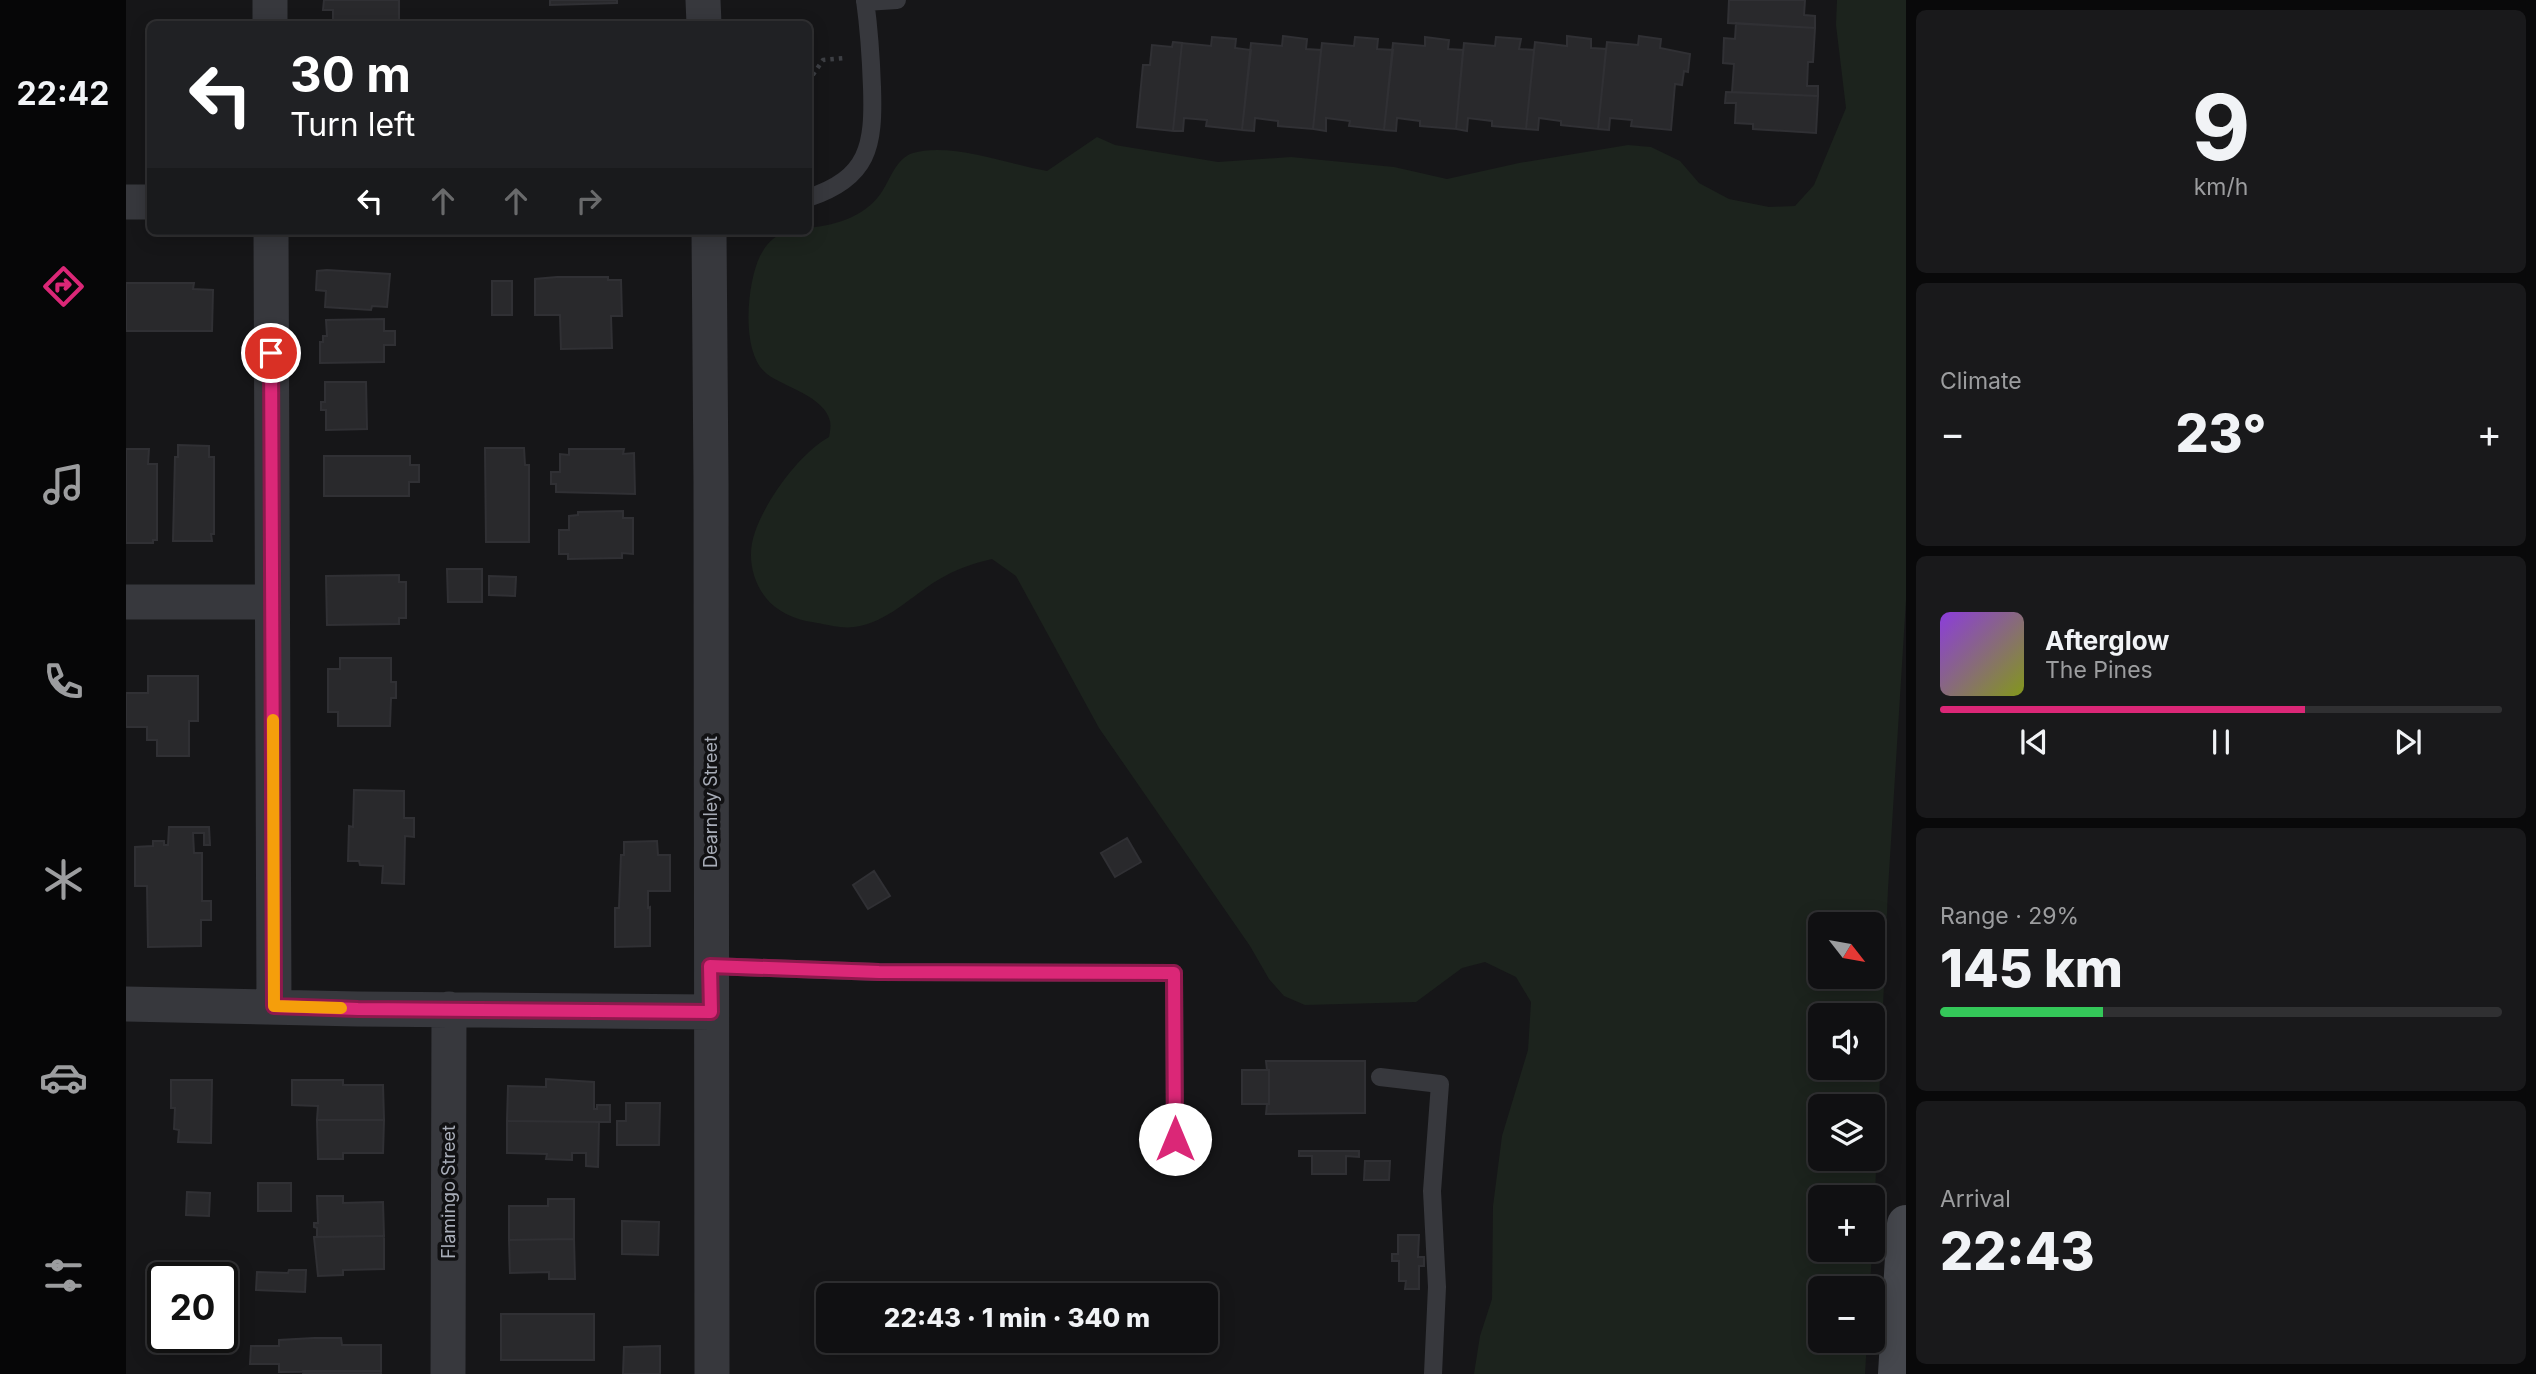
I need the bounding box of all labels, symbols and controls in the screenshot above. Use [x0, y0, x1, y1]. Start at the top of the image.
text: 30 m [290, 45, 411, 104]
icon: left [175, 49, 266, 140]
text: 9 [2191, 72, 2251, 182]
text: 22:42 [17, 74, 109, 113]
text: Turn left [290, 105, 415, 144]
text: km/h [2194, 173, 2248, 201]
icon: left [351, 182, 389, 220]
icon: ahead [424, 182, 462, 220]
icon: ahead [497, 182, 535, 220]
icon: right [570, 182, 608, 220]
icon: directions [39, 262, 88, 311]
pin [241, 323, 301, 383]
icon: arrive [252, 334, 290, 372]
text: Climate [1940, 367, 2022, 395]
text: 23° [2175, 402, 2267, 465]
text: − [1940, 410, 1965, 456]
text: + [2477, 410, 2502, 456]
icon: music [39, 460, 88, 509]
text: Afterglow [2045, 625, 2169, 656]
text: The Pines [2045, 656, 2153, 684]
icon: phone [39, 657, 88, 706]
icon: previous [2015, 723, 2053, 761]
icon: pause [2202, 723, 2240, 761]
icon: next [2389, 723, 2427, 761]
street label: Dearnley Street [700, 736, 721, 868]
icon: climate [39, 855, 88, 904]
text: Range · 29% [1940, 902, 2079, 930]
north arrow [1808, 912, 1885, 989]
map controls [1808, 912, 1885, 1353]
text: 145 km [1940, 937, 2123, 1000]
button: sound [1808, 1003, 1885, 1080]
icon: car [39, 1053, 88, 1102]
button: layers [1808, 1094, 1885, 1171]
position arrow [1138, 1102, 1212, 1176]
street label: Flamingo Street [438, 1125, 459, 1259]
button: + [1808, 1185, 1885, 1262]
text: Arrival [1940, 1185, 2011, 1213]
text: 22:43 [1940, 1220, 2095, 1283]
icon: filters [39, 1251, 88, 1300]
speed limit sign: 20 [147, 1262, 238, 1353]
button: − [1808, 1276, 1885, 1353]
text: 22:43 · 1 min · 340 m [884, 1302, 1150, 1333]

